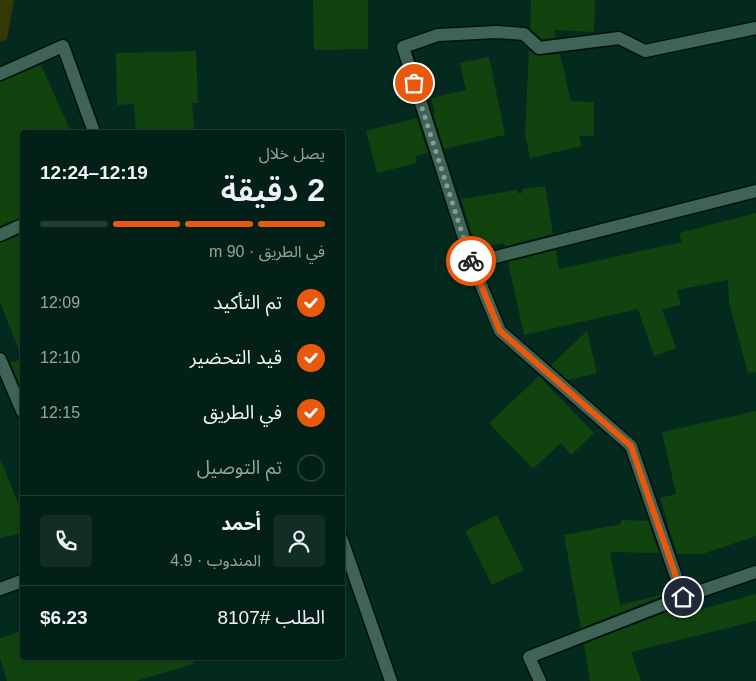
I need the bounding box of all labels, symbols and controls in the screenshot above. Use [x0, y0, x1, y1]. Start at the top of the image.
pin [393, 62, 435, 104]
icon: bag [400, 69, 428, 97]
text: يصل خلال [259, 145, 325, 162]
text: 12:19–12:24 [40, 162, 148, 183]
text: 2 دقيقة [221, 172, 325, 208]
courier [446, 236, 496, 286]
text: في الطريق · 90 m [209, 243, 325, 260]
icon: bike [457, 247, 485, 275]
icon: check [297, 289, 325, 317]
text: تم التأكيد [213, 292, 282, 313]
text: 12:09 [40, 294, 80, 311]
icon: check [297, 344, 325, 372]
text: قيد التحضير [190, 347, 282, 368]
text: 12:10 [40, 349, 80, 366]
icon: check [297, 399, 325, 427]
text: في الطريق [203, 402, 282, 423]
text: 12:15 [40, 404, 80, 421]
text: تم التوصيل [197, 457, 282, 478]
text: أحمد [221, 513, 261, 534]
button: phone [40, 515, 92, 567]
button: person [273, 515, 325, 567]
text: المندوب · 4.9 [170, 552, 261, 569]
pin [662, 576, 704, 618]
icon: home [669, 583, 697, 611]
text: $6.23 [40, 607, 88, 628]
text: الطلب #8107 [217, 607, 325, 628]

